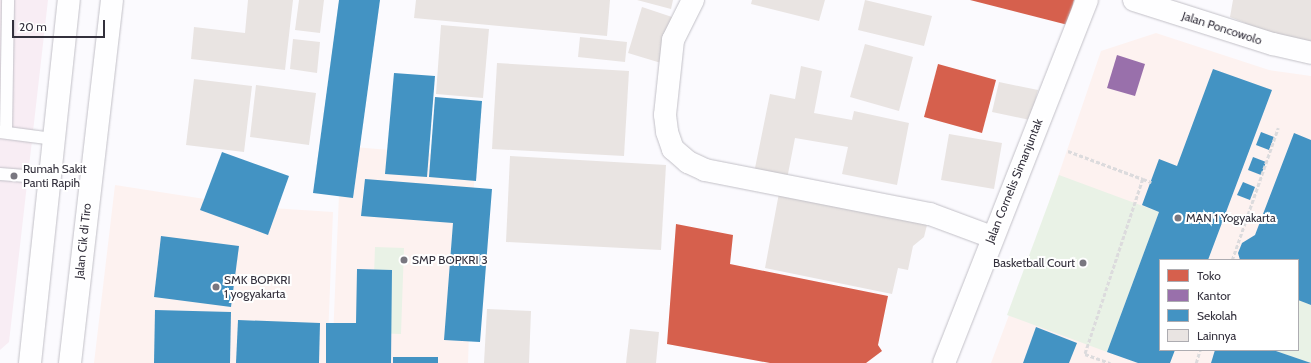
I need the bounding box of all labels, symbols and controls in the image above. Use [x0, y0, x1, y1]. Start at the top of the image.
street label: Jalan Poncowolo [1180, 8, 1264, 48]
scale bar [14, 12, 107, 38]
text: 20 m [19, 19, 47, 34]
street label: Jalan Cornelis Simanjuntak [982, 117, 1046, 245]
place label: Rumah Sakit Panti Rapih [23, 162, 87, 190]
marker: Rumah Sakit Panti Rapih [8, 170, 20, 182]
street label: Jalan Cik di Tiro [72, 202, 94, 280]
place label: MAN 1 Yogyakarta [1186, 211, 1276, 225]
marker: MAN 1 Yogyakarta [1173, 213, 1183, 223]
place label: SMP BOPKRI 3 [412, 253, 488, 267]
marker: SMP BOPKRI 3 [399, 255, 409, 265]
place label: Basketball Court [993, 256, 1075, 270]
marker: Basketball Court [1078, 258, 1088, 268]
legend [1159, 259, 1299, 351]
text: Toko [1197, 268, 1221, 283]
place label: SMK BOPKRI 1 yogyakarta [224, 273, 291, 301]
marker: SMK BOPKRI 1 yogyakarta [211, 282, 221, 292]
text: Kantor [1197, 288, 1231, 303]
text: Sekolah [1197, 308, 1237, 323]
text: Lainnya [1197, 328, 1236, 343]

